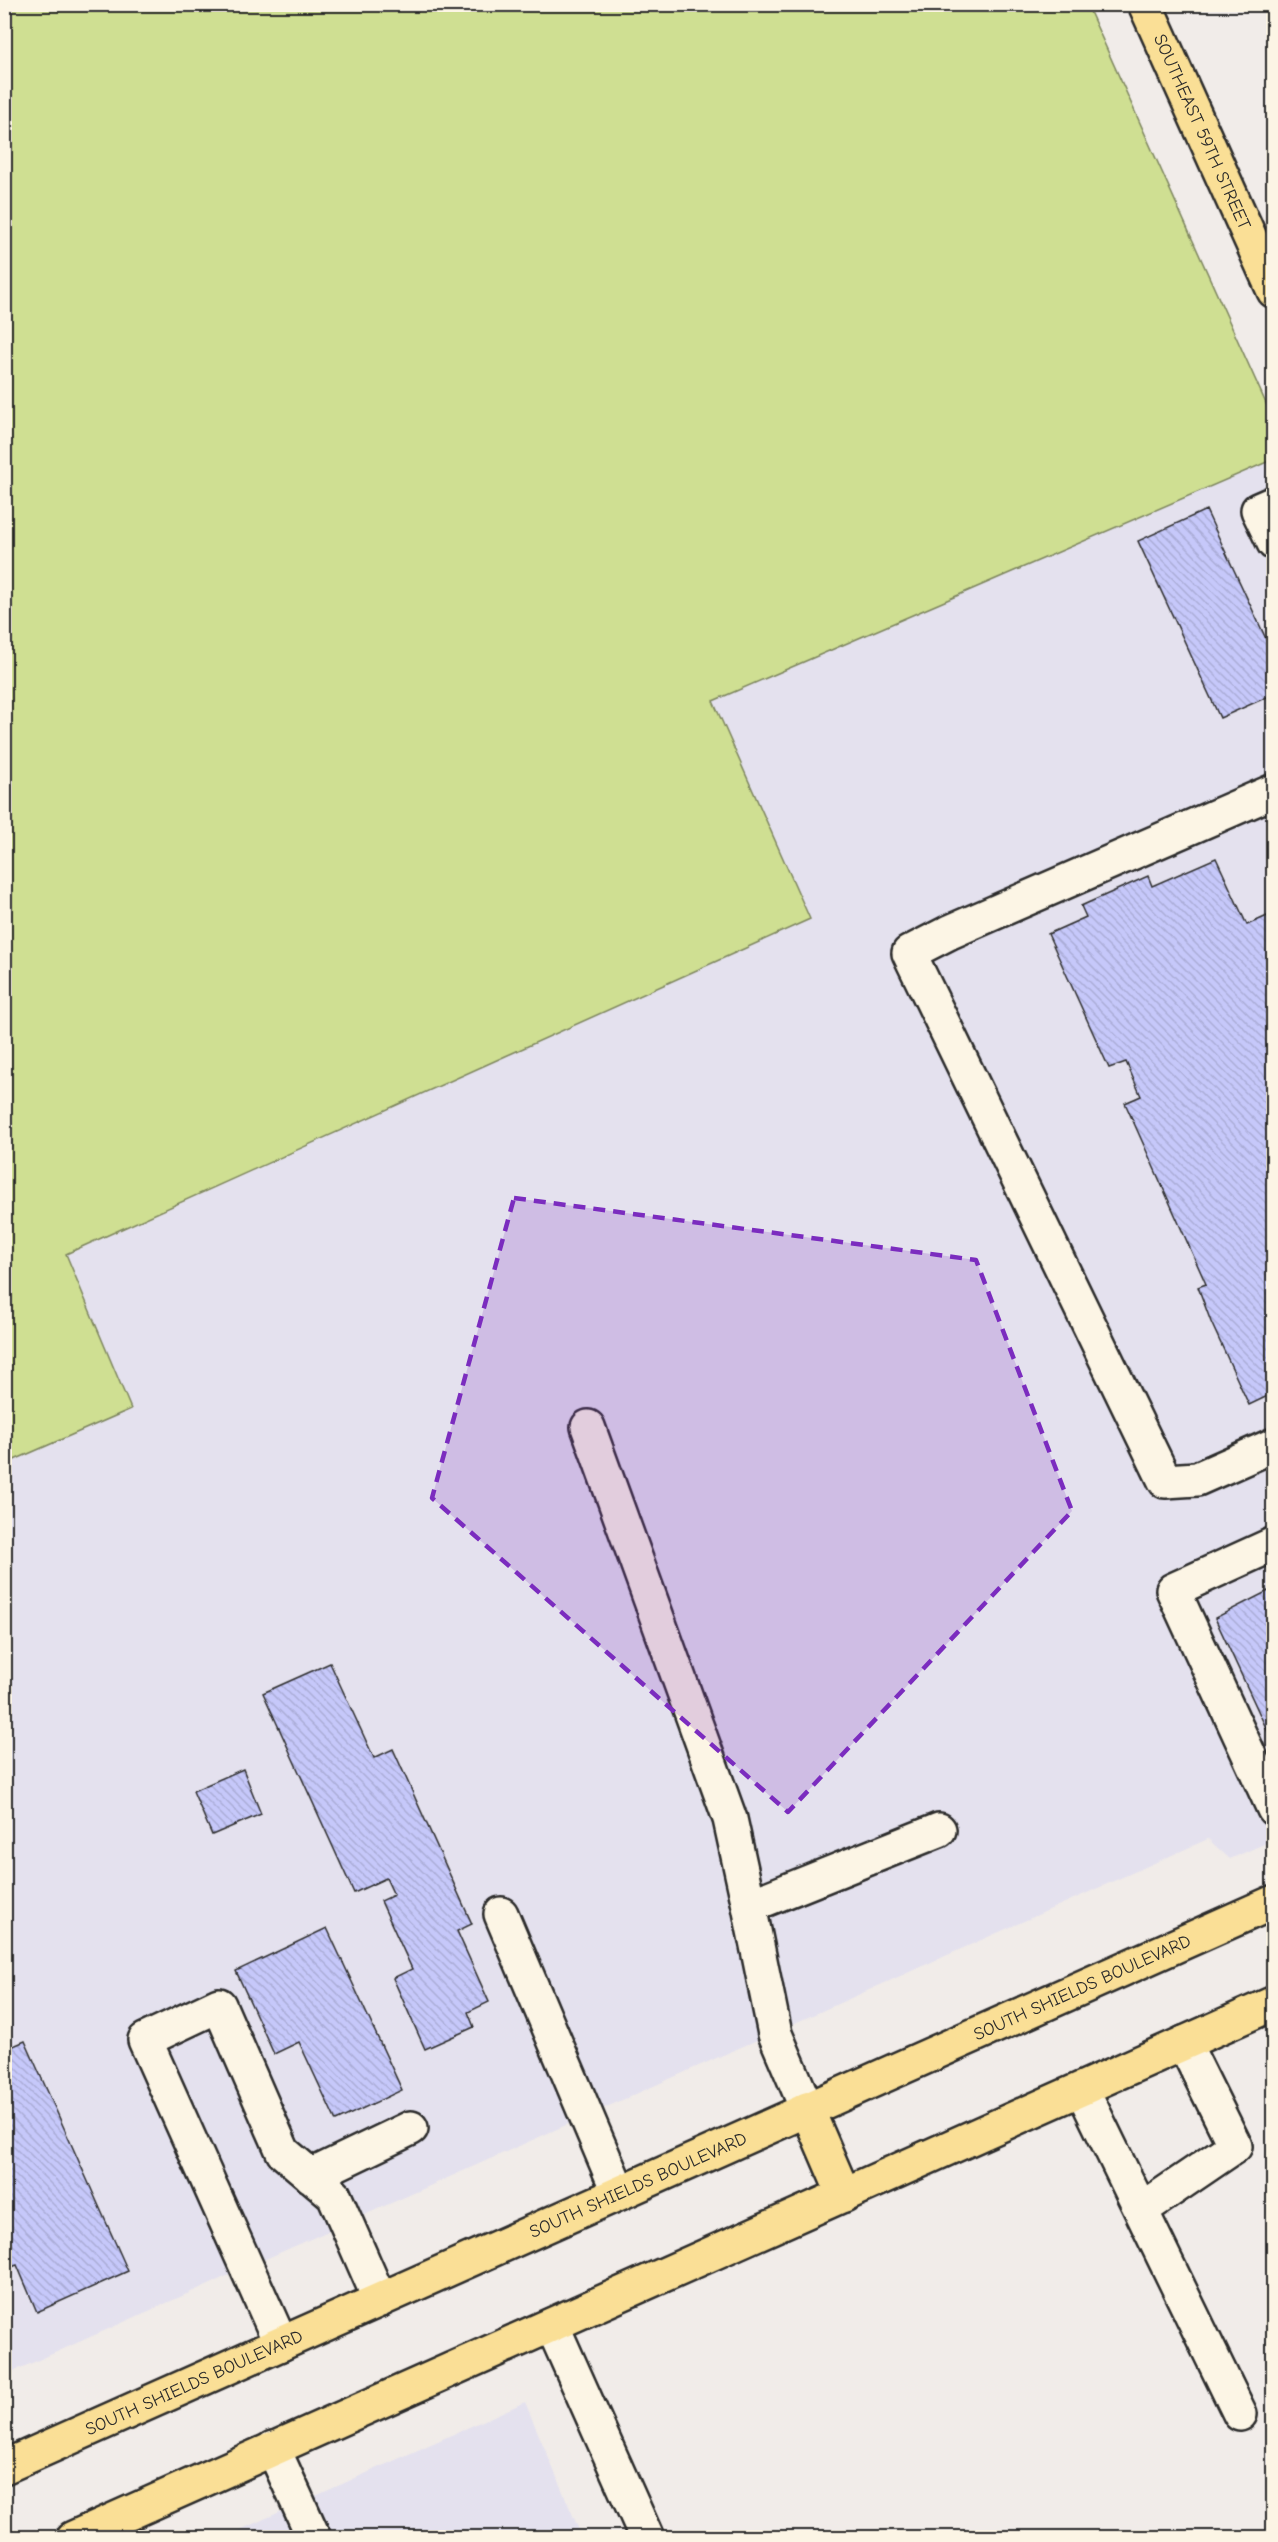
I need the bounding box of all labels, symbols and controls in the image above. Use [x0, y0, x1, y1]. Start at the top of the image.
street label: SOUTHEAST 59TH STREET [1149, 31, 1256, 233]
street label: SOUTH SHIELDS BOULEVARD [970, 1930, 1194, 2045]
street label: SOUTH SHIELDS BOULEVARD [526, 2127, 750, 2242]
street label: SOUTH SHIELDS BOULEVARD [82, 2325, 306, 2440]

